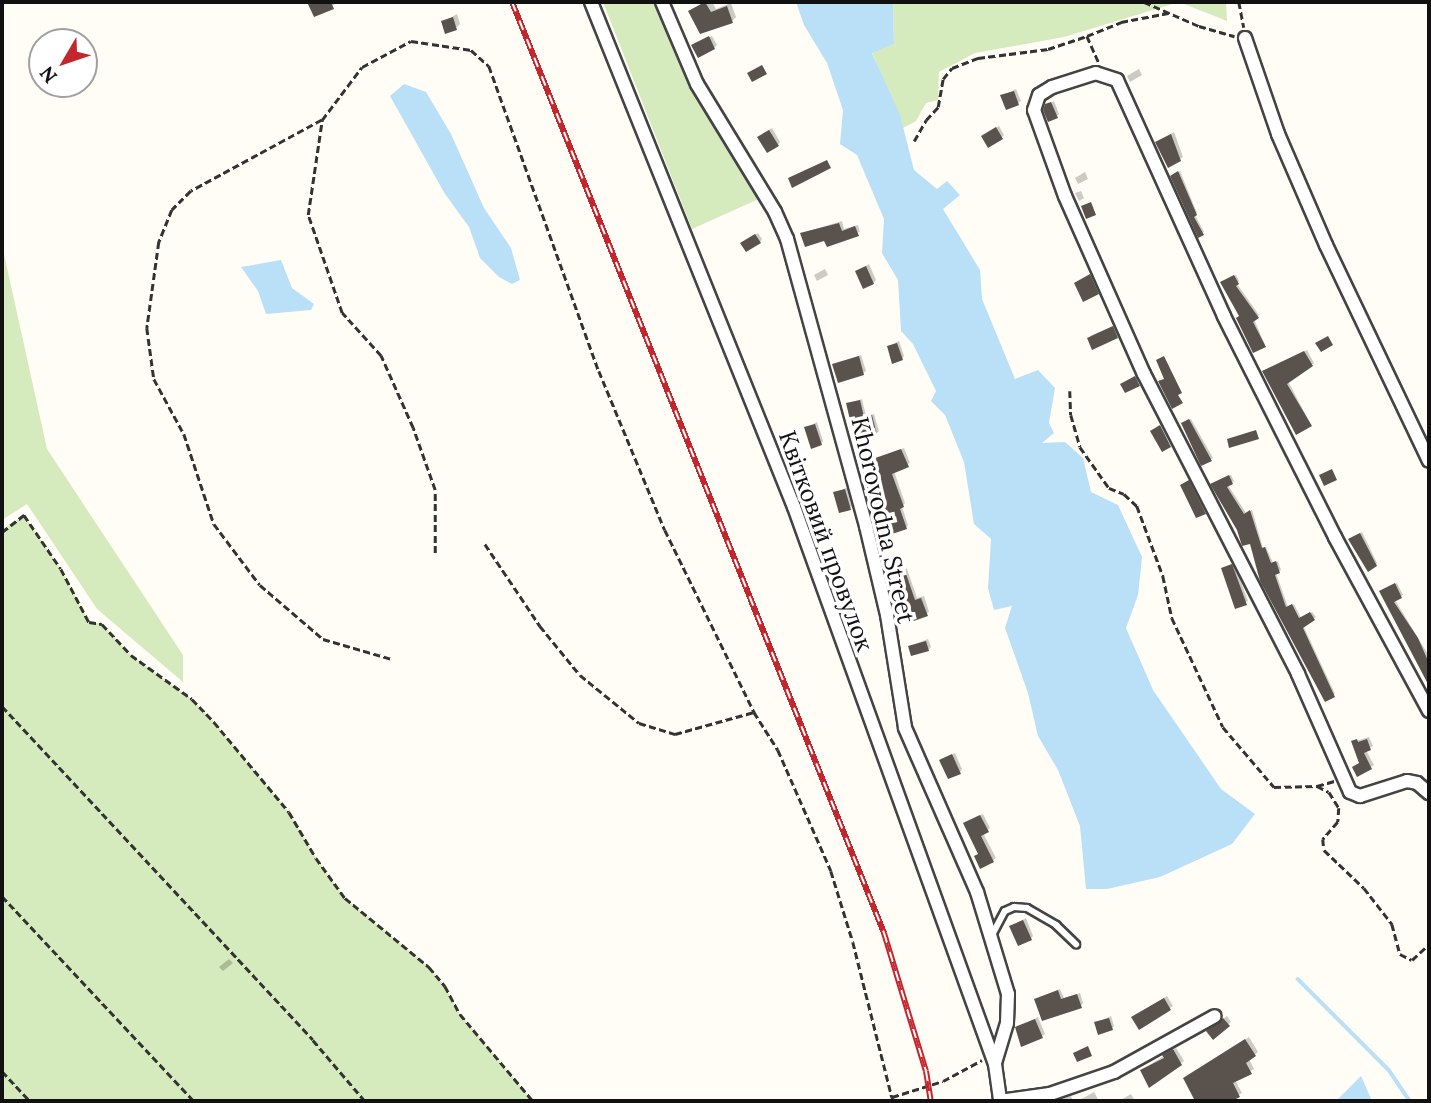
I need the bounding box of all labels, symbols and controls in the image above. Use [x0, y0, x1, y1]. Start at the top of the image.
north arrow [28, 28, 98, 98]
text: N [34, 62, 62, 88]
street label: Khorovodna Street [845, 414, 921, 626]
street label: Квітковий провулок [773, 427, 879, 655]

